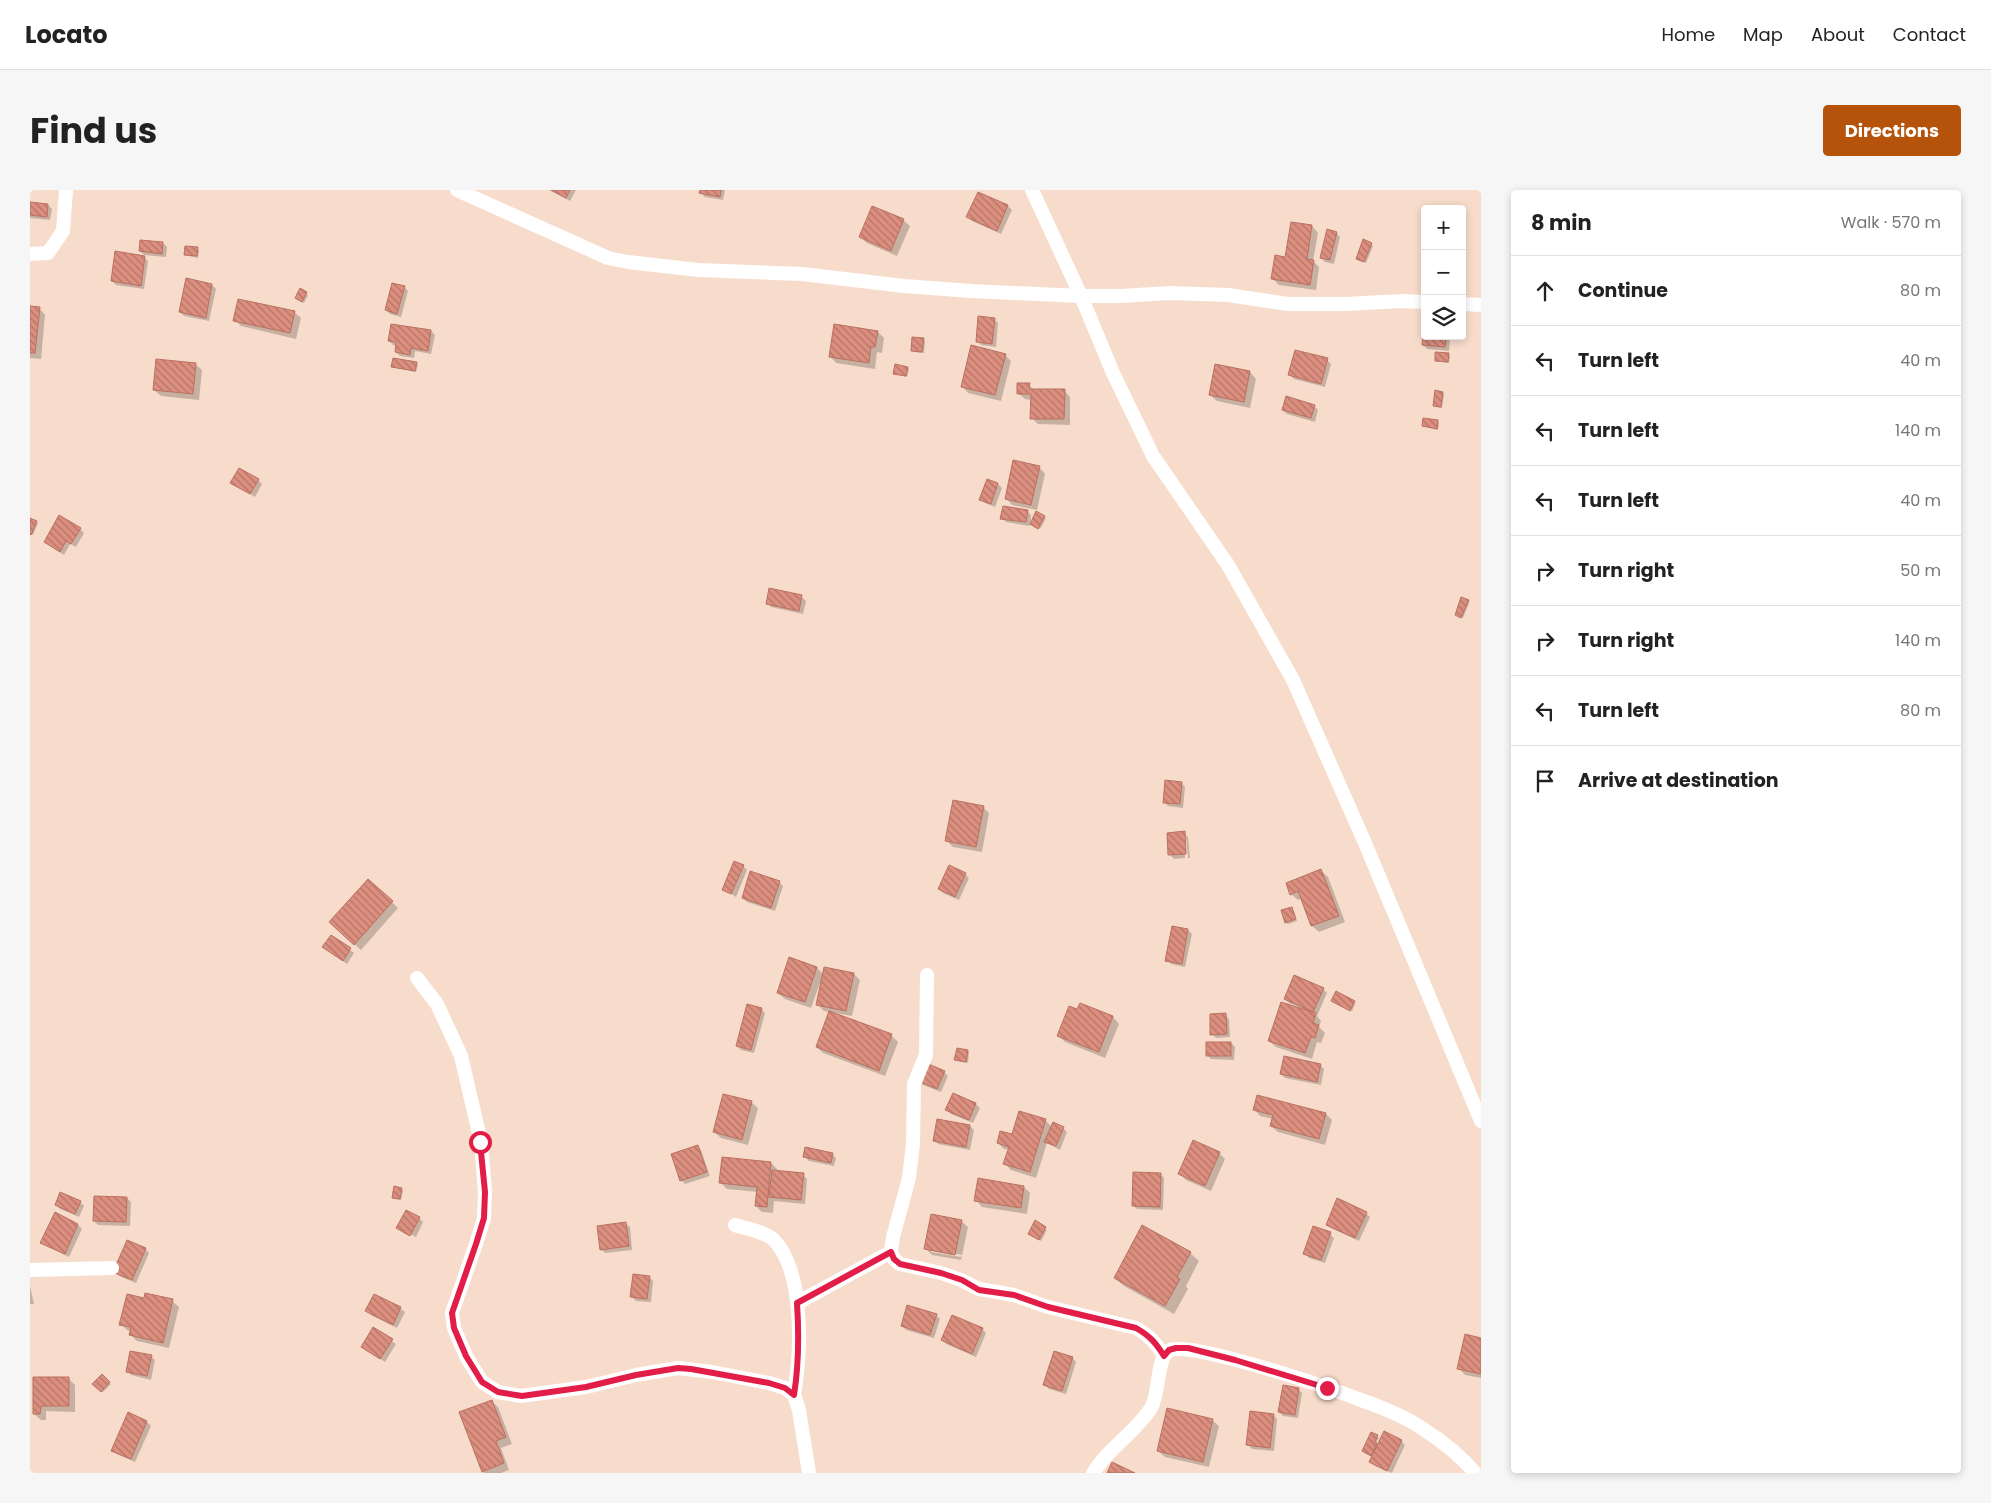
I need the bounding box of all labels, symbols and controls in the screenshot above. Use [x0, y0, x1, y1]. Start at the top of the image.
text: Locato [25, 18, 108, 51]
text: Home [1661, 22, 1715, 47]
text: Map [1743, 22, 1783, 47]
text: About [1811, 22, 1865, 47]
text: Contact [1893, 22, 1966, 47]
button: Directions [1823, 105, 1961, 156]
text: Find us [30, 106, 157, 155]
map controls [1421, 205, 1466, 340]
button: + [1421, 205, 1466, 250]
text: 8 min [1531, 208, 1592, 237]
text: Walk · 570 m [1841, 211, 1941, 234]
button: − [1421, 250, 1466, 295]
icon: ahead [1531, 277, 1559, 305]
text: Continue [1578, 277, 1668, 304]
text: 80 m [1900, 279, 1941, 302]
button: layers [1421, 295, 1466, 340]
icon: left [1531, 347, 1559, 375]
text: Turn left [1578, 347, 1659, 374]
text: 40 m [1900, 349, 1941, 372]
icon: left [1531, 417, 1559, 445]
text: Turn left [1578, 417, 1659, 444]
text: 140 m [1895, 419, 1941, 442]
icon: left [1531, 487, 1559, 515]
text: Turn left [1578, 487, 1659, 514]
text: 40 m [1900, 489, 1941, 512]
icon: right [1531, 557, 1559, 585]
text: Turn right [1578, 557, 1674, 584]
text: 50 m [1900, 559, 1941, 582]
icon: right [1531, 627, 1559, 655]
text: Turn right [1578, 627, 1674, 654]
text: 140 m [1895, 629, 1941, 652]
icon: left [1531, 697, 1559, 725]
text: Turn left [1578, 697, 1659, 724]
text: 80 m [1900, 699, 1941, 722]
icon: arrive [1531, 767, 1559, 795]
text: Arrive at destination [1578, 767, 1779, 794]
route start [469, 1131, 492, 1154]
route end [1316, 1377, 1339, 1400]

